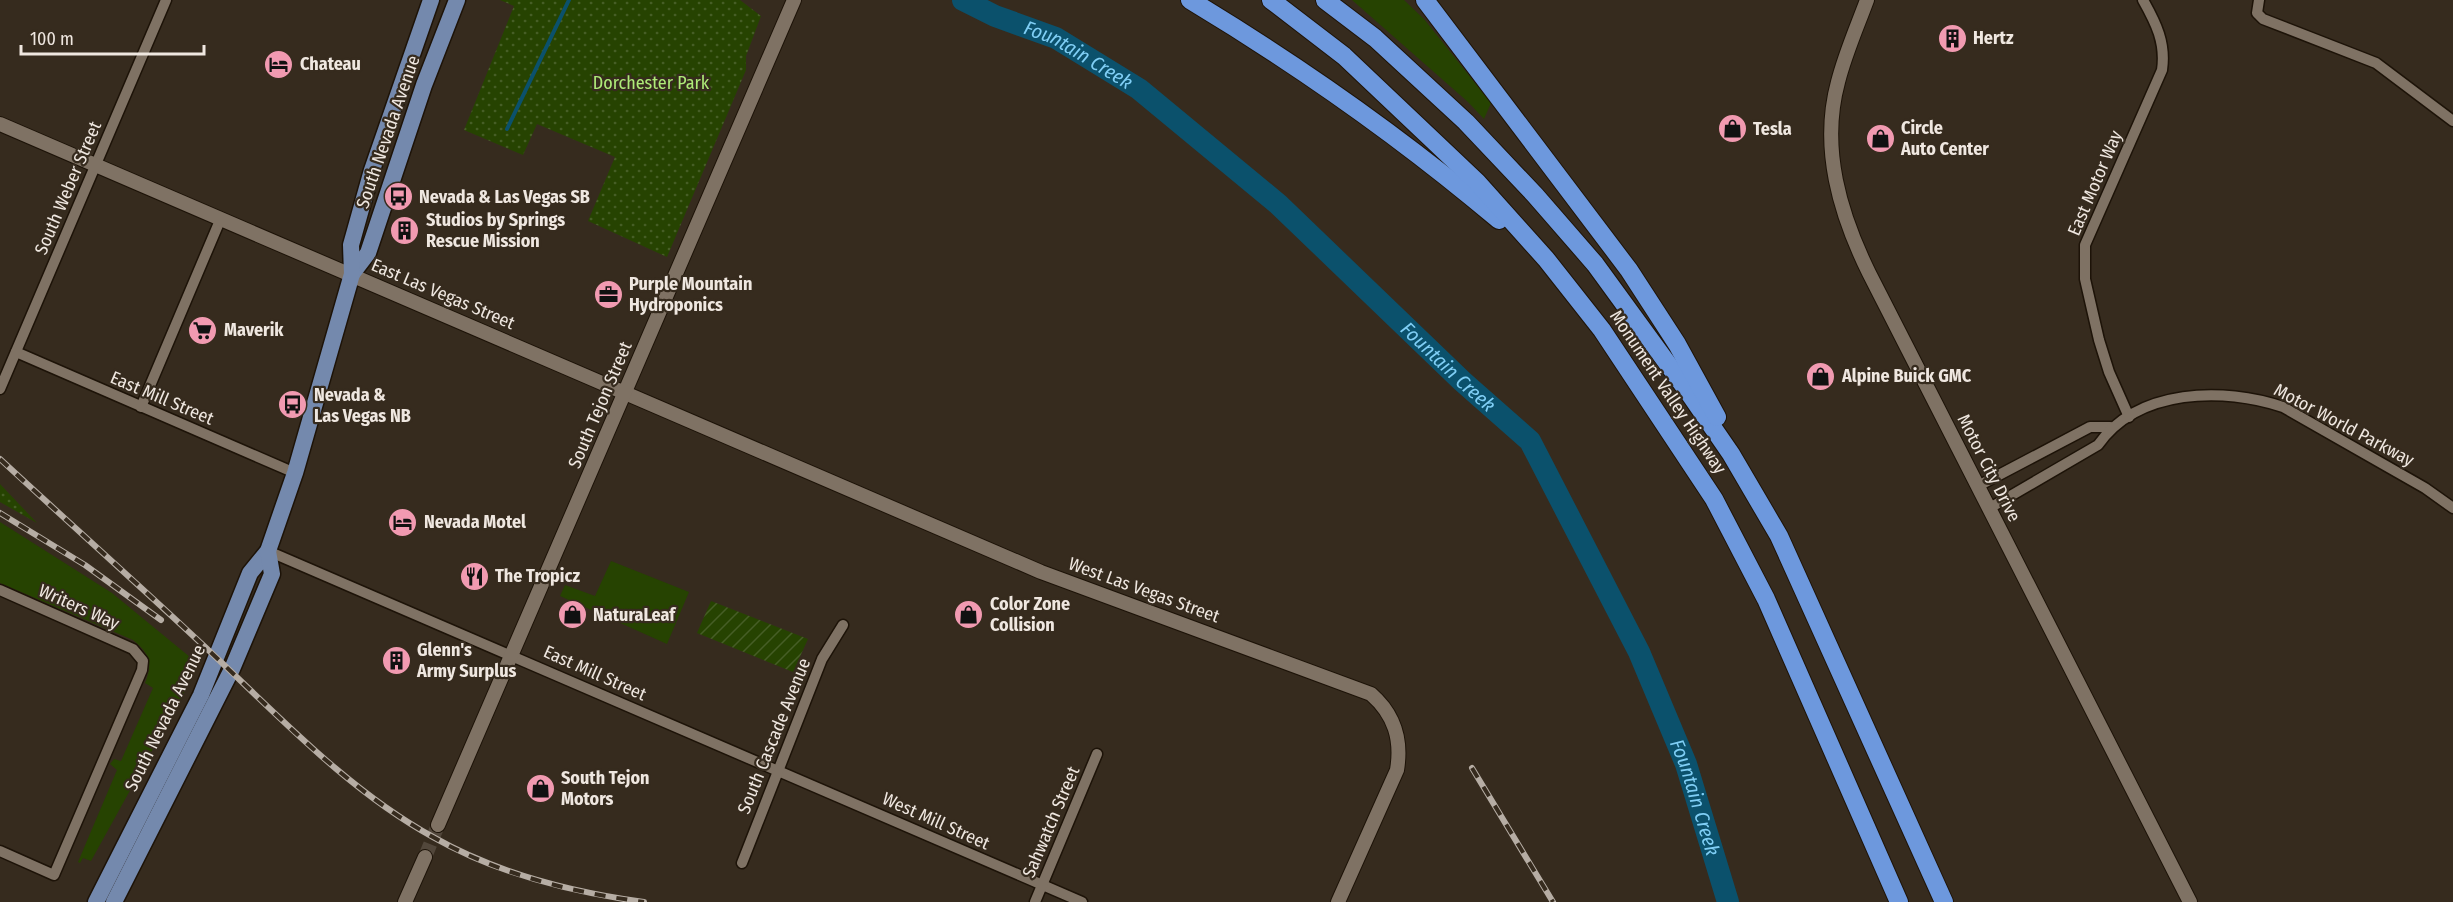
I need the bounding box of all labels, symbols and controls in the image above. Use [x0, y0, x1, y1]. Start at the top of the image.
water label: Fountain Creek [1021, 15, 1137, 94]
scale bar [21, 18, 204, 56]
building icon: Hertz [1936, 22, 1968, 54]
place label: Hertz [1973, 27, 2014, 49]
text: 100 m [30, 28, 74, 50]
hotel icon: Chateau [263, 48, 295, 80]
street label: South Nevada Avenue [351, 52, 425, 211]
place label: Chateau [300, 53, 361, 75]
park label: Dorchester Park [593, 72, 710, 94]
shop icon: Tesla [1716, 113, 1748, 145]
place label: Circle Auto Center [1900, 117, 1989, 160]
street label: South Weber Street [30, 118, 106, 258]
place label: Tesla [1753, 118, 1792, 140]
shop icon: Circle Auto Center [1864, 122, 1896, 154]
street label: East Motor Way [2063, 127, 2127, 239]
bus stop icon: Nevada & Las Vegas SB [382, 181, 414, 213]
place label: Nevada & Las Vegas SB [419, 186, 590, 208]
place label: Studios by Springs Rescue Mission [426, 209, 565, 252]
building icon: Studios by Springs Rescue Mission [389, 214, 421, 246]
street label: East Las Vegas Street [368, 254, 518, 334]
place label: Purple Mountain Hydroponics [629, 273, 752, 316]
office icon: Purple Mountain Hydroponics [592, 278, 624, 310]
street label: Monument Valley Highway [1605, 306, 1731, 478]
supermarket icon: Maverik [187, 314, 219, 346]
water label: Fountain Creek [1396, 317, 1501, 417]
place label: Maverik [224, 319, 284, 341]
street label: South Tejon Street [563, 338, 637, 472]
shop icon: Alpine Buick GMC [1805, 360, 1837, 392]
place label: Alpine Buick GMC [1841, 365, 1972, 387]
street label: East Mill Street [107, 366, 217, 430]
street label: Motor World Parkway [2270, 379, 2418, 471]
place label: Nevada & Las Vegas NB [314, 384, 411, 427]
bus stop icon: Nevada & Las Vegas NB [277, 389, 309, 421]
street label: Motor City Drive [1952, 411, 2026, 526]
hotel icon: Nevada Motel [387, 506, 419, 538]
place label: Nevada Motel [424, 511, 526, 533]
street label: West Las Vegas Street [1066, 552, 1223, 628]
restaurant icon: The Tropicz [458, 560, 490, 592]
place label: The Tropicz [495, 565, 580, 587]
street label: Writers Way [35, 579, 123, 635]
place label: Color Zone Collision [990, 593, 1070, 636]
shop icon: Color Zone Collision [953, 598, 985, 630]
shop icon: NaturaLeaf [556, 599, 588, 631]
place label: NaturaLeaf [593, 604, 677, 626]
place label: Glenn's Army Surplus [416, 639, 517, 682]
street label: South Nevada Avenue [120, 641, 210, 795]
street label: East Mill Street [540, 641, 650, 705]
building icon: Glenn's Army Surplus [380, 644, 412, 676]
street label: South Cascade Avenue [733, 655, 815, 817]
water label: Fountain Creek [1665, 736, 1725, 859]
street label: Sahwatch Street [1018, 763, 1084, 881]
place label: South Tejon Motors [561, 767, 649, 810]
shop icon: South Tejon Motors [524, 772, 556, 804]
street label: West Mill Street [879, 787, 993, 855]

